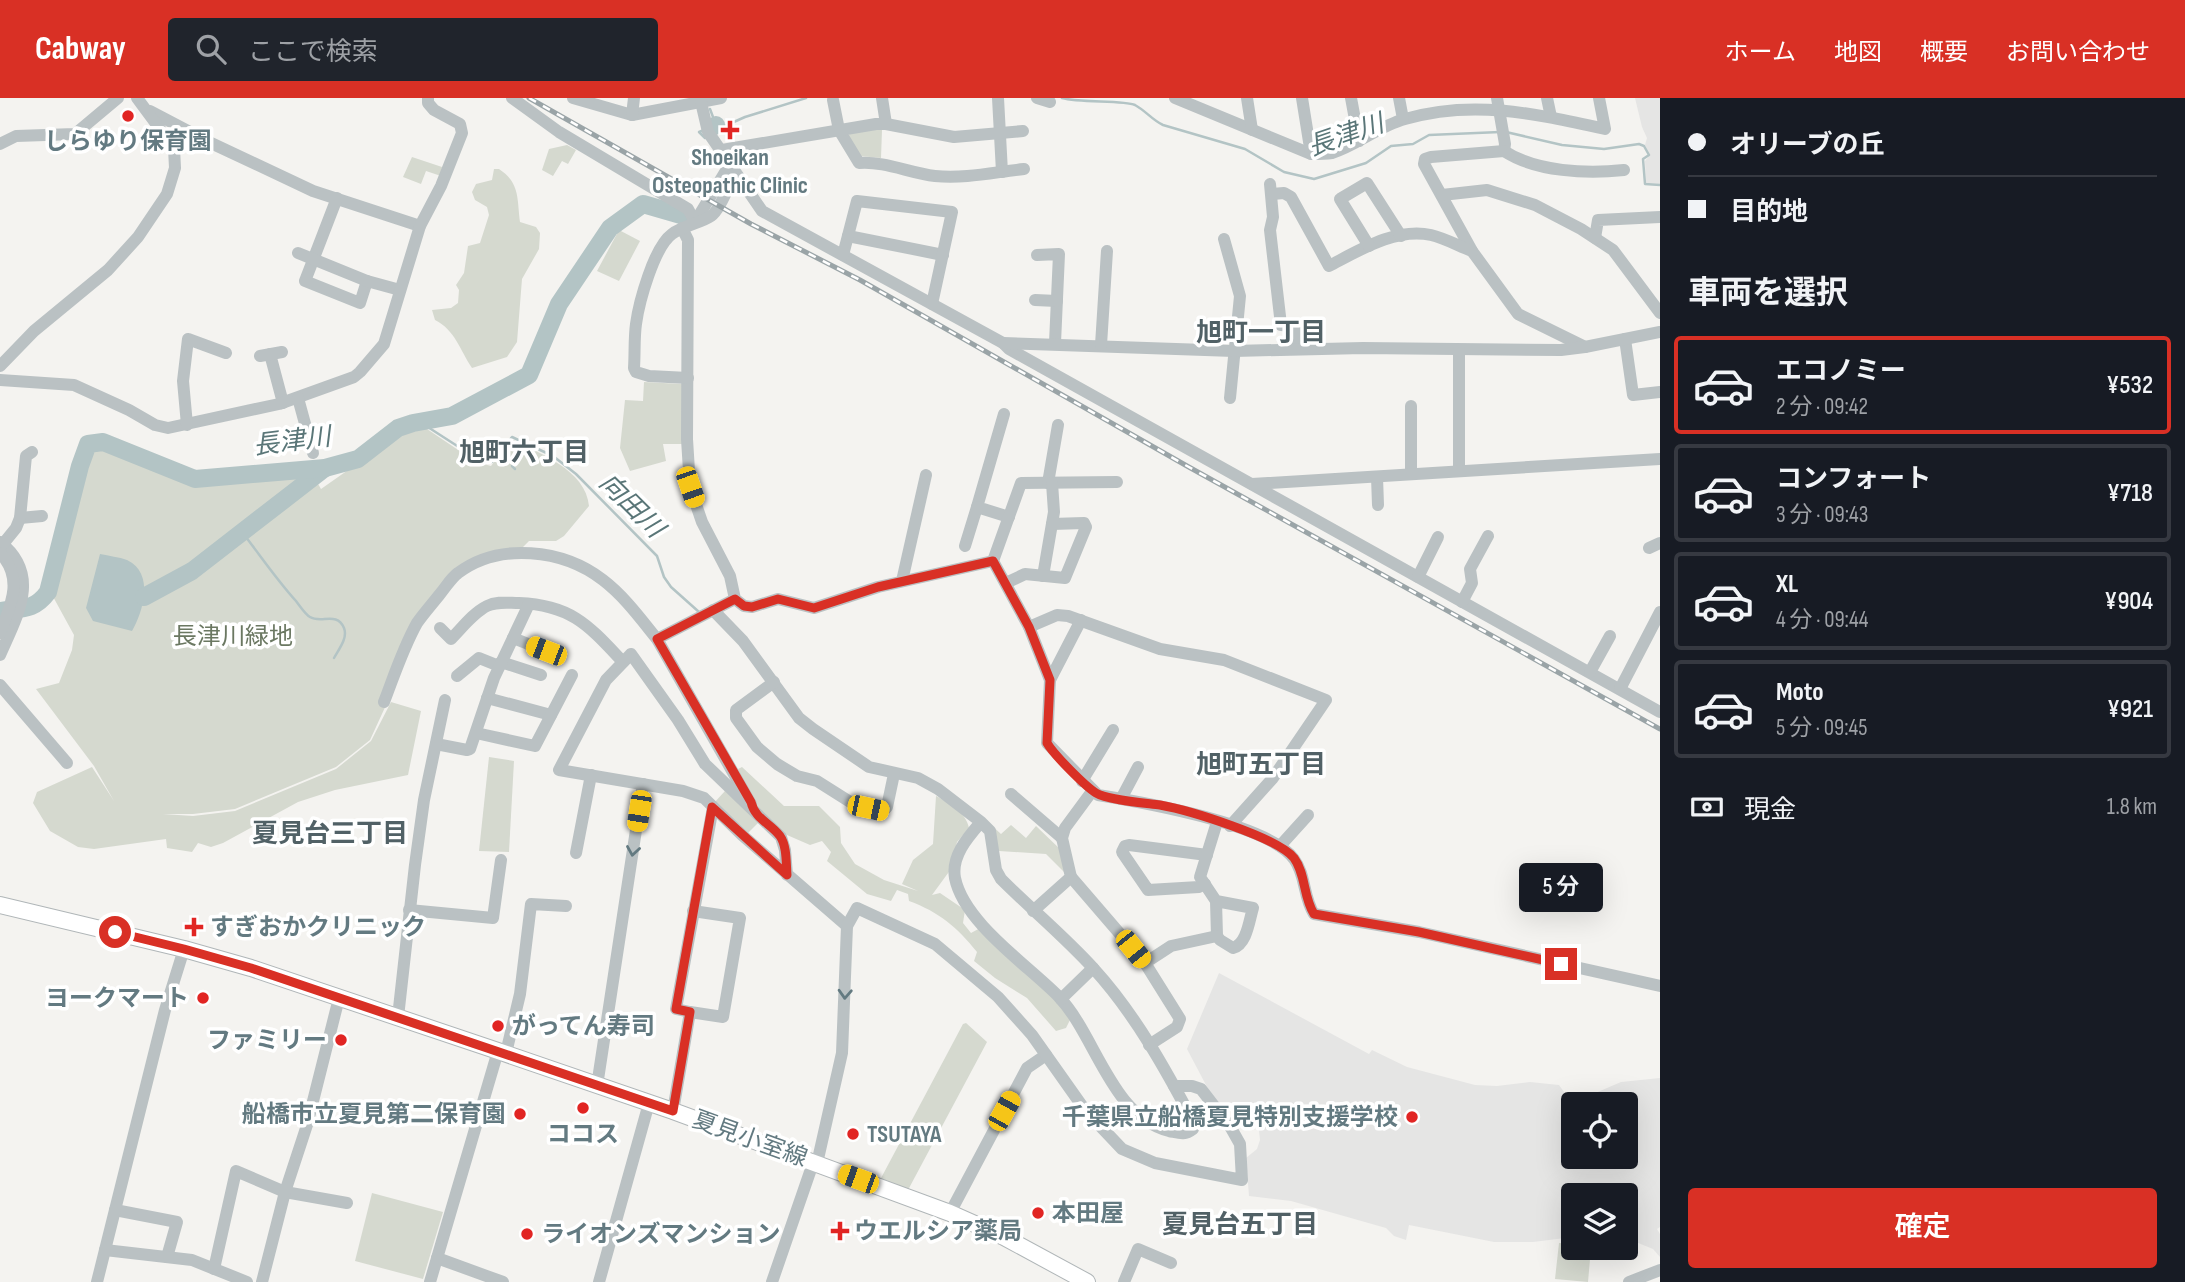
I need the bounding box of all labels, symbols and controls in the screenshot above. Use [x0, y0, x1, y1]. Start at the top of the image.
search box [168, 18, 658, 81]
text: Cabway [35, 29, 126, 69]
icon: search [192, 30, 230, 68]
text: ここで検索 [248, 37, 378, 68]
text: ホーム [1725, 38, 1796, 67]
text: 地図 [1834, 38, 1882, 67]
text: 概要 [1920, 38, 1968, 67]
text: お問い合わせ [2006, 38, 2150, 67]
marker: しらゆり保育園 [120, 108, 136, 124]
water label: 長津川 [1304, 108, 1391, 163]
marker: Shoeikan Osteopathic Clinic [720, 120, 740, 140]
place label: しらゆり保育園 [44, 127, 212, 156]
text: オリーブの丘 [1730, 130, 1884, 161]
place label: Shoeikan Osteopathic Clinic [652, 143, 808, 200]
text: 目的地 [1730, 197, 1808, 228]
text: 車両を選択 [1688, 274, 1848, 313]
district label: 旭町一丁目 [1196, 318, 1326, 349]
icon: car [1692, 354, 1755, 417]
text: エコノミー [1776, 356, 1906, 387]
text: ¥532 [2106, 370, 2153, 401]
text: 2 分 · 09:42 [1776, 393, 1868, 421]
water label: 長津川 [251, 421, 336, 462]
district label: 旭町六丁目 [459, 438, 589, 469]
icon: car [1692, 462, 1755, 525]
car [674, 464, 707, 510]
text: コンフォート [1776, 464, 1931, 495]
water label: 向田川 [592, 467, 672, 547]
text: ¥718 [2107, 478, 2153, 509]
text: 3 分 · 09:43 [1776, 501, 1868, 529]
text: XL [1776, 569, 1798, 600]
icon: car [1692, 570, 1755, 633]
text: ¥904 [2104, 586, 2153, 617]
text: 4 分 · 09:44 [1776, 606, 1868, 634]
park label: 長津川緑地 [173, 622, 293, 651]
car [523, 634, 570, 668]
text: Moto [1776, 677, 1824, 708]
icon: car [1692, 678, 1755, 741]
text: ¥921 [2107, 694, 2153, 725]
text: 5 分 · 09:45 [1776, 714, 1867, 742]
district label: 旭町五丁目 [1196, 750, 1326, 781]
icon: cash [1688, 788, 1726, 826]
car [626, 789, 653, 833]
car [846, 793, 891, 823]
text: 1.8 km [2107, 793, 2157, 821]
text: 現金 [1744, 795, 1796, 826]
district label: 夏見台三丁目 [252, 819, 408, 850]
one-way arrow [626, 845, 641, 857]
callout: 5 分 [1519, 862, 1603, 912]
text: 5 分 [1543, 873, 1579, 901]
place label: すぎおかクリニック [210, 913, 426, 942]
route start [99, 916, 131, 948]
marker: すぎおかクリニック [184, 917, 204, 937]
car [1112, 926, 1155, 972]
route end [1545, 948, 1577, 980]
place label: ヨークマート [45, 984, 189, 1013]
one-way arrow [838, 989, 853, 1000]
marker: ヨークマート [195, 990, 211, 1006]
place label: がってん寿司 [512, 1012, 655, 1041]
marker: がってん寿司 [490, 1018, 506, 1034]
place label: ファミリー [207, 1026, 327, 1055]
marker: ファミリー [333, 1032, 349, 1048]
car [985, 1088, 1024, 1134]
map controls [1561, 1092, 1638, 1260]
button: locate [1561, 1092, 1638, 1169]
place label: 船橋市立夏見第二保育園 [242, 1100, 506, 1129]
marker: ココス [575, 1100, 591, 1116]
place label: 千葉県立船橋夏見特別支援学校 [1062, 1103, 1398, 1132]
street label: 夏見小室線 [689, 1105, 811, 1173]
marker: 船橋市立夏見第二保育園 [512, 1106, 528, 1122]
marker: 千葉県立船橋夏見特別支援学校 [1404, 1109, 1420, 1125]
place label: ココス [547, 1120, 619, 1149]
place label: TSUTAYA [867, 1120, 942, 1149]
marker: TSUTAYA [845, 1126, 861, 1142]
car [835, 1162, 882, 1196]
button: layers [1561, 1183, 1638, 1260]
button: 確定 [1688, 1188, 2157, 1268]
place label: 本田屋 [1052, 1199, 1124, 1228]
marker: 本田屋 [1030, 1205, 1046, 1221]
district label: 夏見台五丁目 [1162, 1210, 1318, 1241]
place label: ウエルシア薬局 [854, 1217, 1022, 1246]
place label: ライオンズマンション [541, 1220, 781, 1249]
marker: ウエルシア薬局 [832, 1223, 848, 1239]
marker: ライオンズマンション [519, 1226, 535, 1242]

